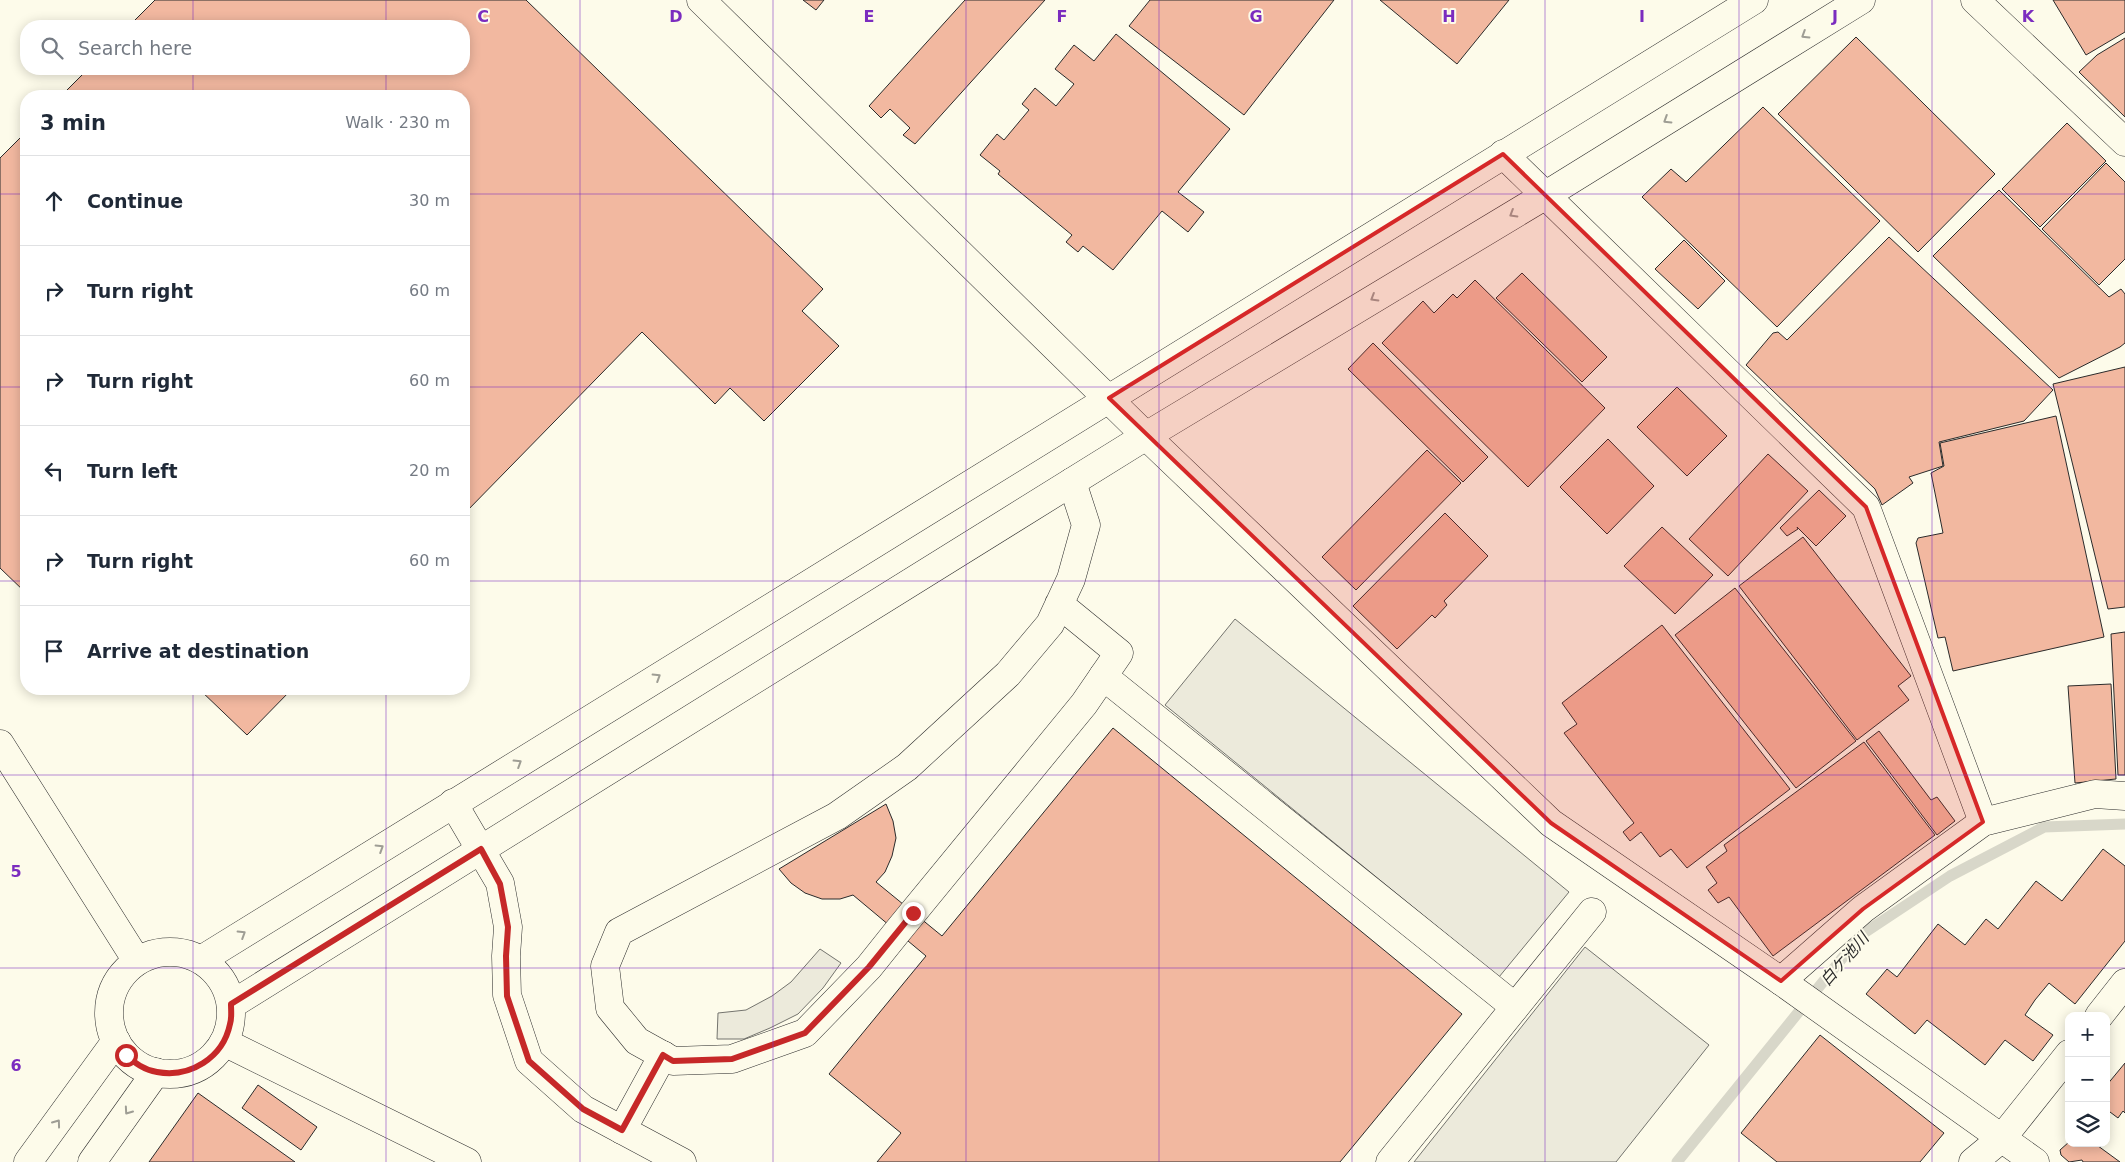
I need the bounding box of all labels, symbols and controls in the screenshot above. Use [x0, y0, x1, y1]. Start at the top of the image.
text: C [477, 7, 489, 26]
text: D [669, 7, 683, 26]
text: E [864, 7, 874, 26]
text: F [1057, 7, 1067, 26]
text: G [1249, 7, 1263, 26]
text: H [1442, 7, 1456, 26]
text: I [1639, 7, 1645, 26]
text: J [1831, 7, 1838, 26]
text: K [2022, 7, 2035, 26]
search box [20, 20, 470, 75]
one-way arrow [1801, 28, 1810, 38]
icon: search [38, 34, 66, 62]
text: Search here [78, 37, 192, 59]
text: 3 min [40, 111, 106, 135]
text: Walk · 230 m [345, 113, 450, 132]
one-way arrow [1663, 114, 1672, 123]
icon: ahead [40, 187, 68, 215]
text: Continue [87, 190, 183, 212]
text: 30 m [409, 191, 450, 210]
one-way arrow [1510, 208, 1519, 218]
icon: right [40, 277, 68, 305]
text: Turn right [87, 280, 193, 302]
text: 60 m [409, 281, 450, 300]
one-way arrow [1371, 292, 1380, 302]
icon: right [40, 367, 68, 395]
text: Turn right [87, 370, 193, 392]
text: 60 m [409, 371, 450, 390]
icon: left [40, 457, 68, 485]
text: Turn left [87, 460, 178, 482]
text: 20 m [409, 461, 450, 480]
icon: right [40, 547, 68, 575]
text: Turn right [87, 550, 193, 572]
text: 60 m [409, 551, 450, 570]
icon: arrive [40, 637, 68, 665]
text: Arrive at destination [87, 640, 309, 662]
one-way arrow [651, 674, 660, 683]
one-way arrow [513, 759, 522, 769]
one-way arrow [375, 845, 384, 855]
text: 5 [10, 862, 22, 881]
route end [902, 902, 925, 925]
water label: 白ケ池川 [1816, 927, 1874, 990]
one-way arrow [237, 930, 246, 940]
map controls [2065, 1012, 2110, 1147]
button: + [2065, 1012, 2110, 1057]
route start [115, 1044, 138, 1067]
text: 6 [10, 1056, 22, 1075]
button: − [2065, 1057, 2110, 1102]
button: layers [2065, 1102, 2110, 1147]
one-way arrow [125, 1106, 134, 1115]
one-way arrow [50, 1119, 60, 1128]

